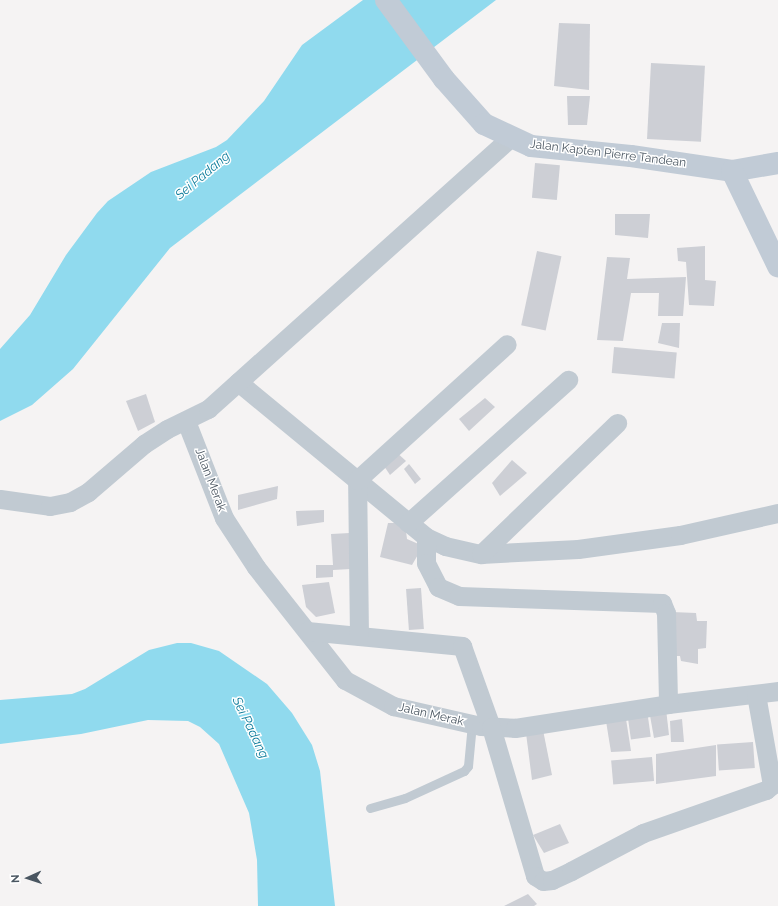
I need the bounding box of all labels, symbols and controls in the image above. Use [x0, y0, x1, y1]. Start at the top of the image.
street label: Jalan Kapten Pierre Tandean [529, 137, 687, 171]
water label: Sei Padang [172, 149, 234, 203]
street label: Jalan Merak [191, 446, 229, 514]
water label: Sei Padang [228, 695, 272, 761]
street label: Jalan Merak [397, 700, 465, 730]
north arrow [8, 858, 48, 898]
text: N [9, 874, 22, 883]

